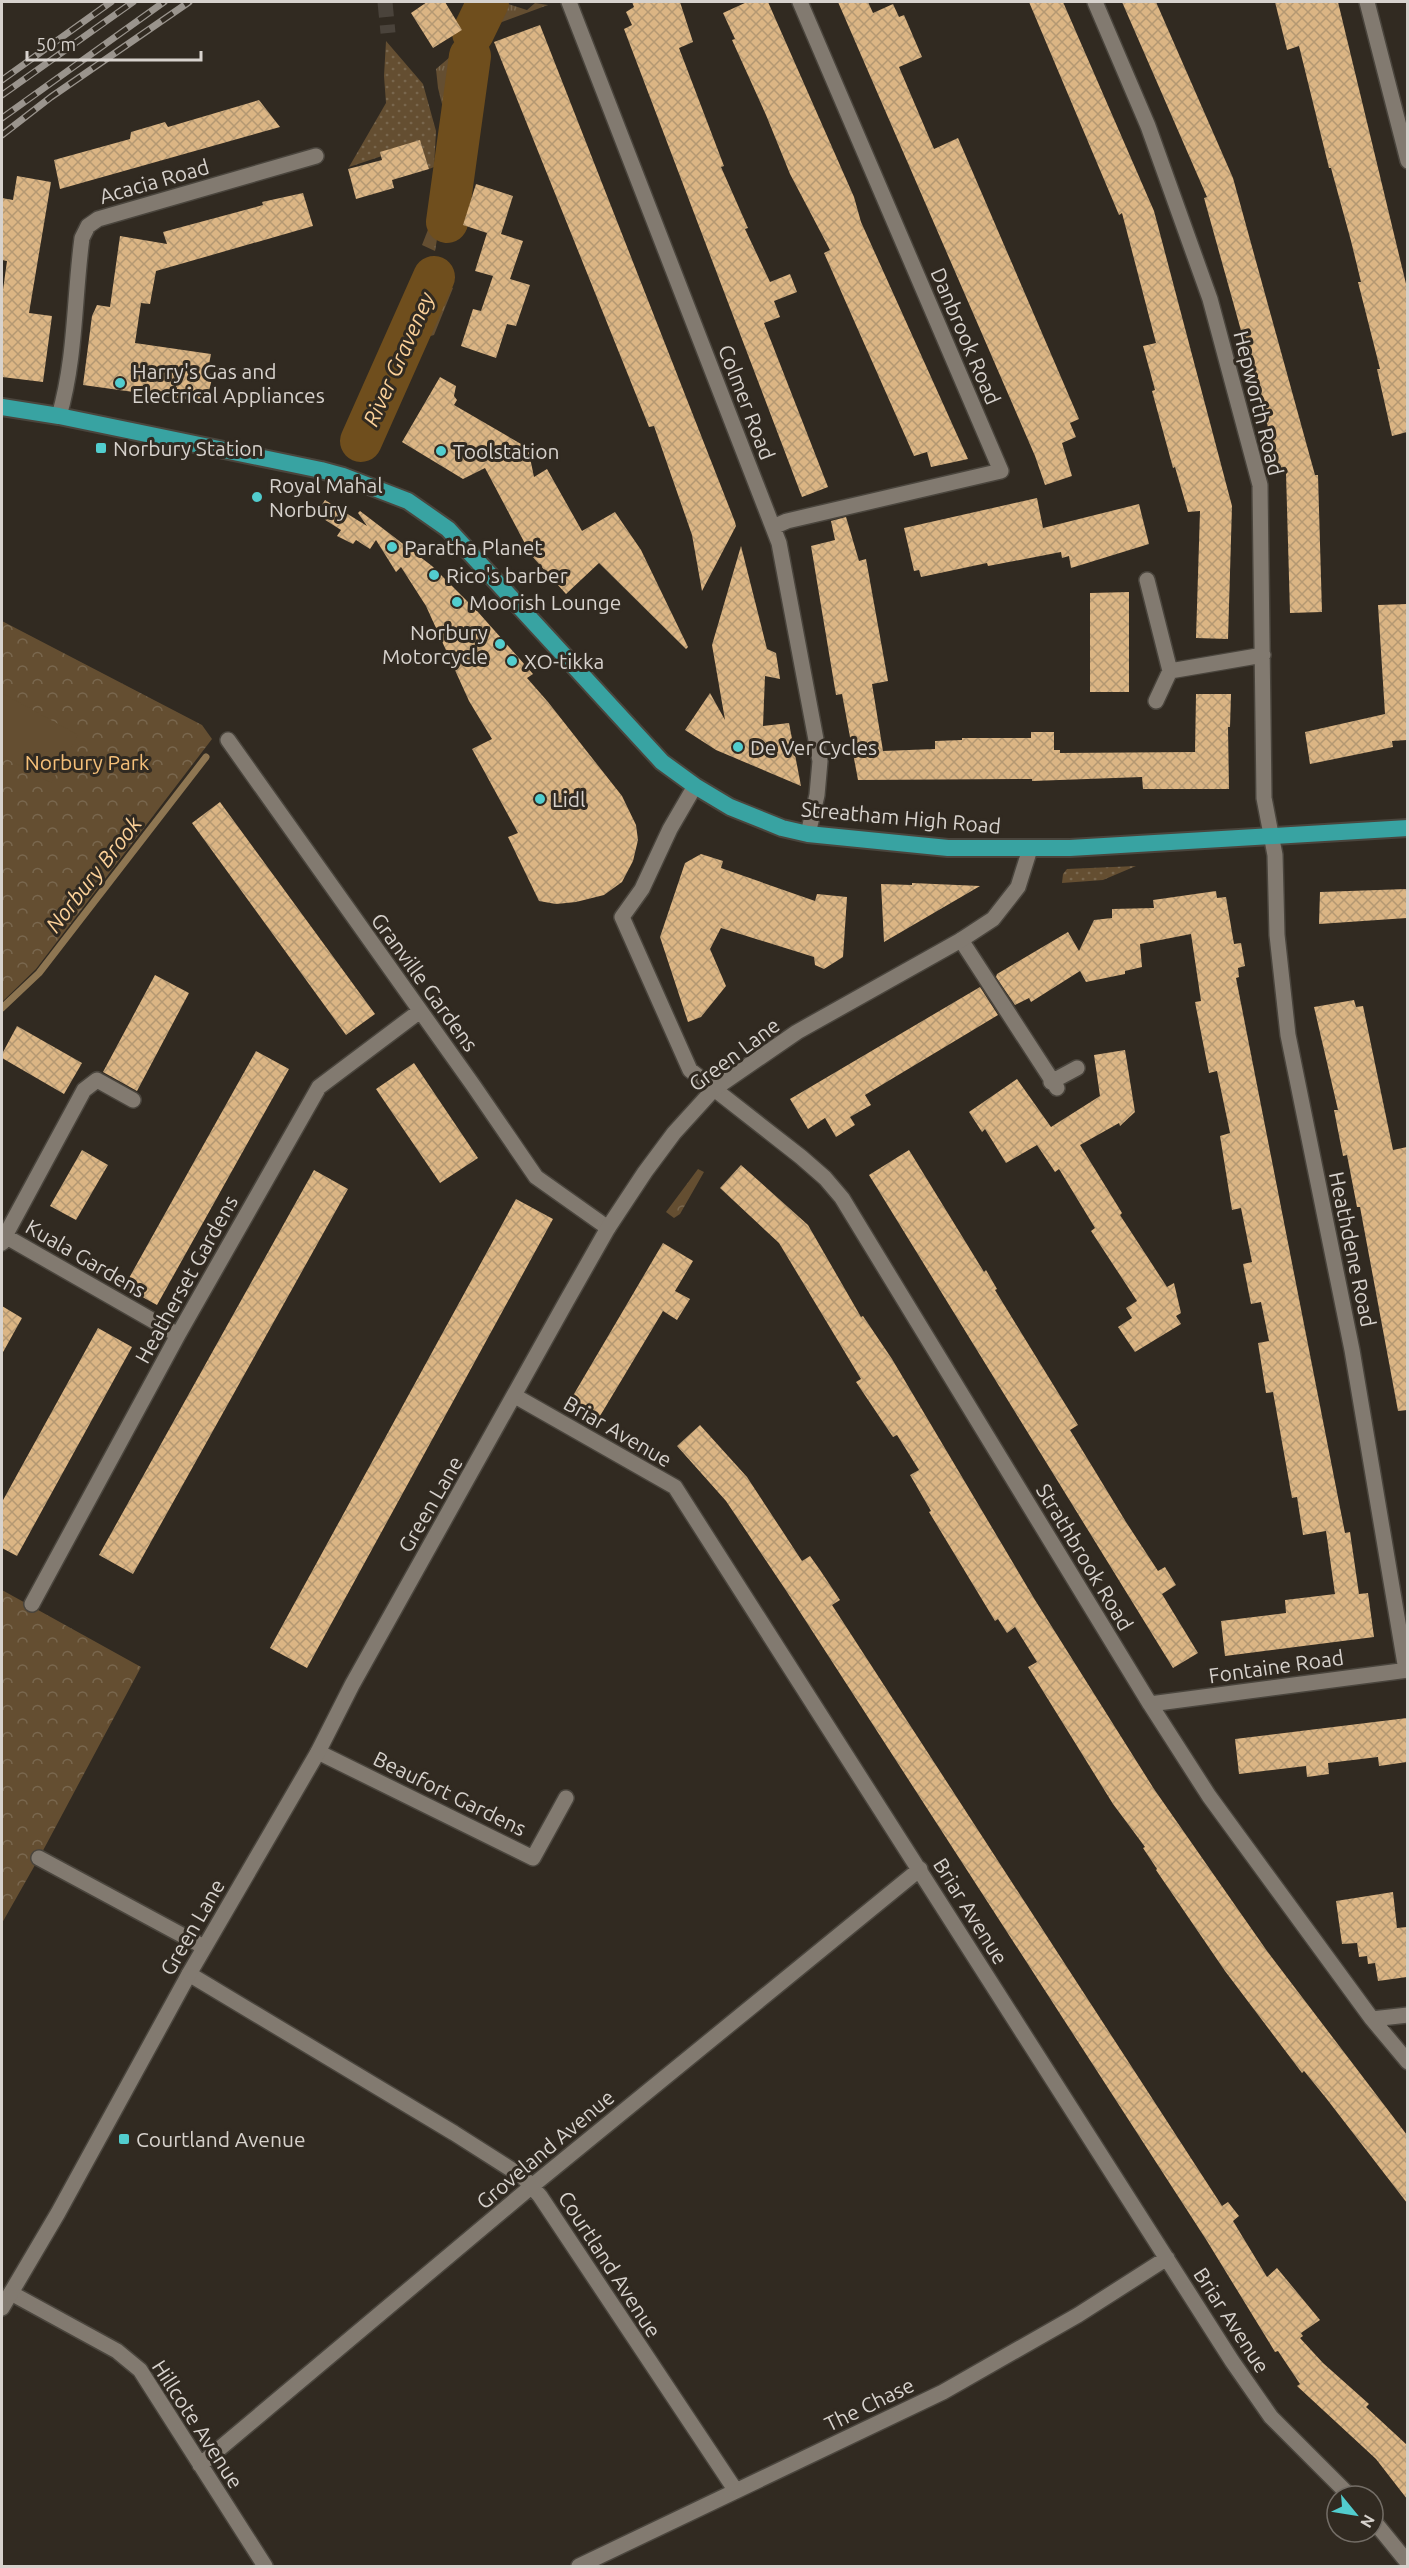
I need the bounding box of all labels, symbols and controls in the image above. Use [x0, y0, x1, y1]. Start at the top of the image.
scale bar [27, 24, 201, 62]
text: 50 m [36, 34, 76, 54]
street label: Acacia Road [96, 154, 212, 208]
street label: Danbrook Road [926, 264, 1006, 408]
water label: River Graveney [357, 288, 439, 430]
street label: Hepworth Road [1229, 328, 1289, 478]
street label: Colmer Road [714, 341, 780, 463]
place label: Harry's Gas and Electrical Appliances [132, 359, 325, 407]
marker: Harry's Gas and Electrical Appliances [113, 376, 127, 390]
place label: Norbury Station [113, 436, 264, 460]
place label: Toolstation [453, 439, 560, 463]
marker: Norbury Station [94, 441, 108, 455]
marker: Toolstation [434, 444, 448, 458]
place label: Royal Mahal Norbury [269, 473, 383, 521]
marker: Royal Mahal Norbury [250, 490, 264, 504]
place label: Paratha Planet [404, 535, 542, 559]
marker: Paratha Planet [385, 540, 399, 554]
place label: Rico's barber [446, 563, 568, 587]
marker: Rico's barber [427, 568, 441, 582]
place label: Moorish Lounge [469, 590, 621, 614]
marker: Moorish Lounge [450, 595, 464, 609]
place label: Norbury Motorcycle [382, 620, 488, 668]
marker: Norbury Motorcycle [493, 637, 507, 651]
place label: XO-tikka [524, 649, 604, 673]
marker: XO-tikka [505, 654, 519, 668]
place label: De Ver Cycles [750, 735, 877, 759]
marker: De Ver Cycles [731, 740, 745, 754]
park label: Norbury Park [25, 750, 150, 774]
place label: Lidl [552, 787, 586, 811]
marker: Lidl [533, 792, 547, 806]
street label: Streatham High Road [800, 796, 1002, 838]
water label: Norbury Brook [40, 810, 146, 937]
street label: Granville Gardens [367, 908, 483, 1056]
street label: Green Lane [684, 1012, 784, 1096]
street label: Heathdene Road [1325, 1169, 1381, 1329]
street label: Heatherset Gardens [130, 1191, 242, 1367]
street label: Kuala Gardens [22, 1214, 150, 1302]
street label: Briar Avenue [560, 1390, 676, 1472]
street label: Green Lane [393, 1452, 467, 1556]
street label: Strathbrook Road [1032, 1479, 1138, 1635]
street label: Fontaine Road [1207, 1645, 1345, 1687]
street label: Beaufort Gardens [370, 1746, 530, 1840]
street label: Briar Avenue [929, 1853, 1013, 1969]
street label: Green Lane [155, 1875, 229, 1979]
street label: Groveland Avenue [471, 2085, 619, 2213]
place label: Courtland Avenue [136, 2127, 306, 2151]
marker: Courtland Avenue [117, 2132, 131, 2146]
street label: Courtland Avenue [554, 2186, 666, 2342]
street label: Briar Avenue [1189, 2263, 1275, 2377]
street label: Hillcote Avenue [148, 2355, 248, 2493]
street label: The Chase [820, 2372, 918, 2436]
north arrow [1325, 2484, 1385, 2544]
text: N [1357, 2512, 1379, 2531]

